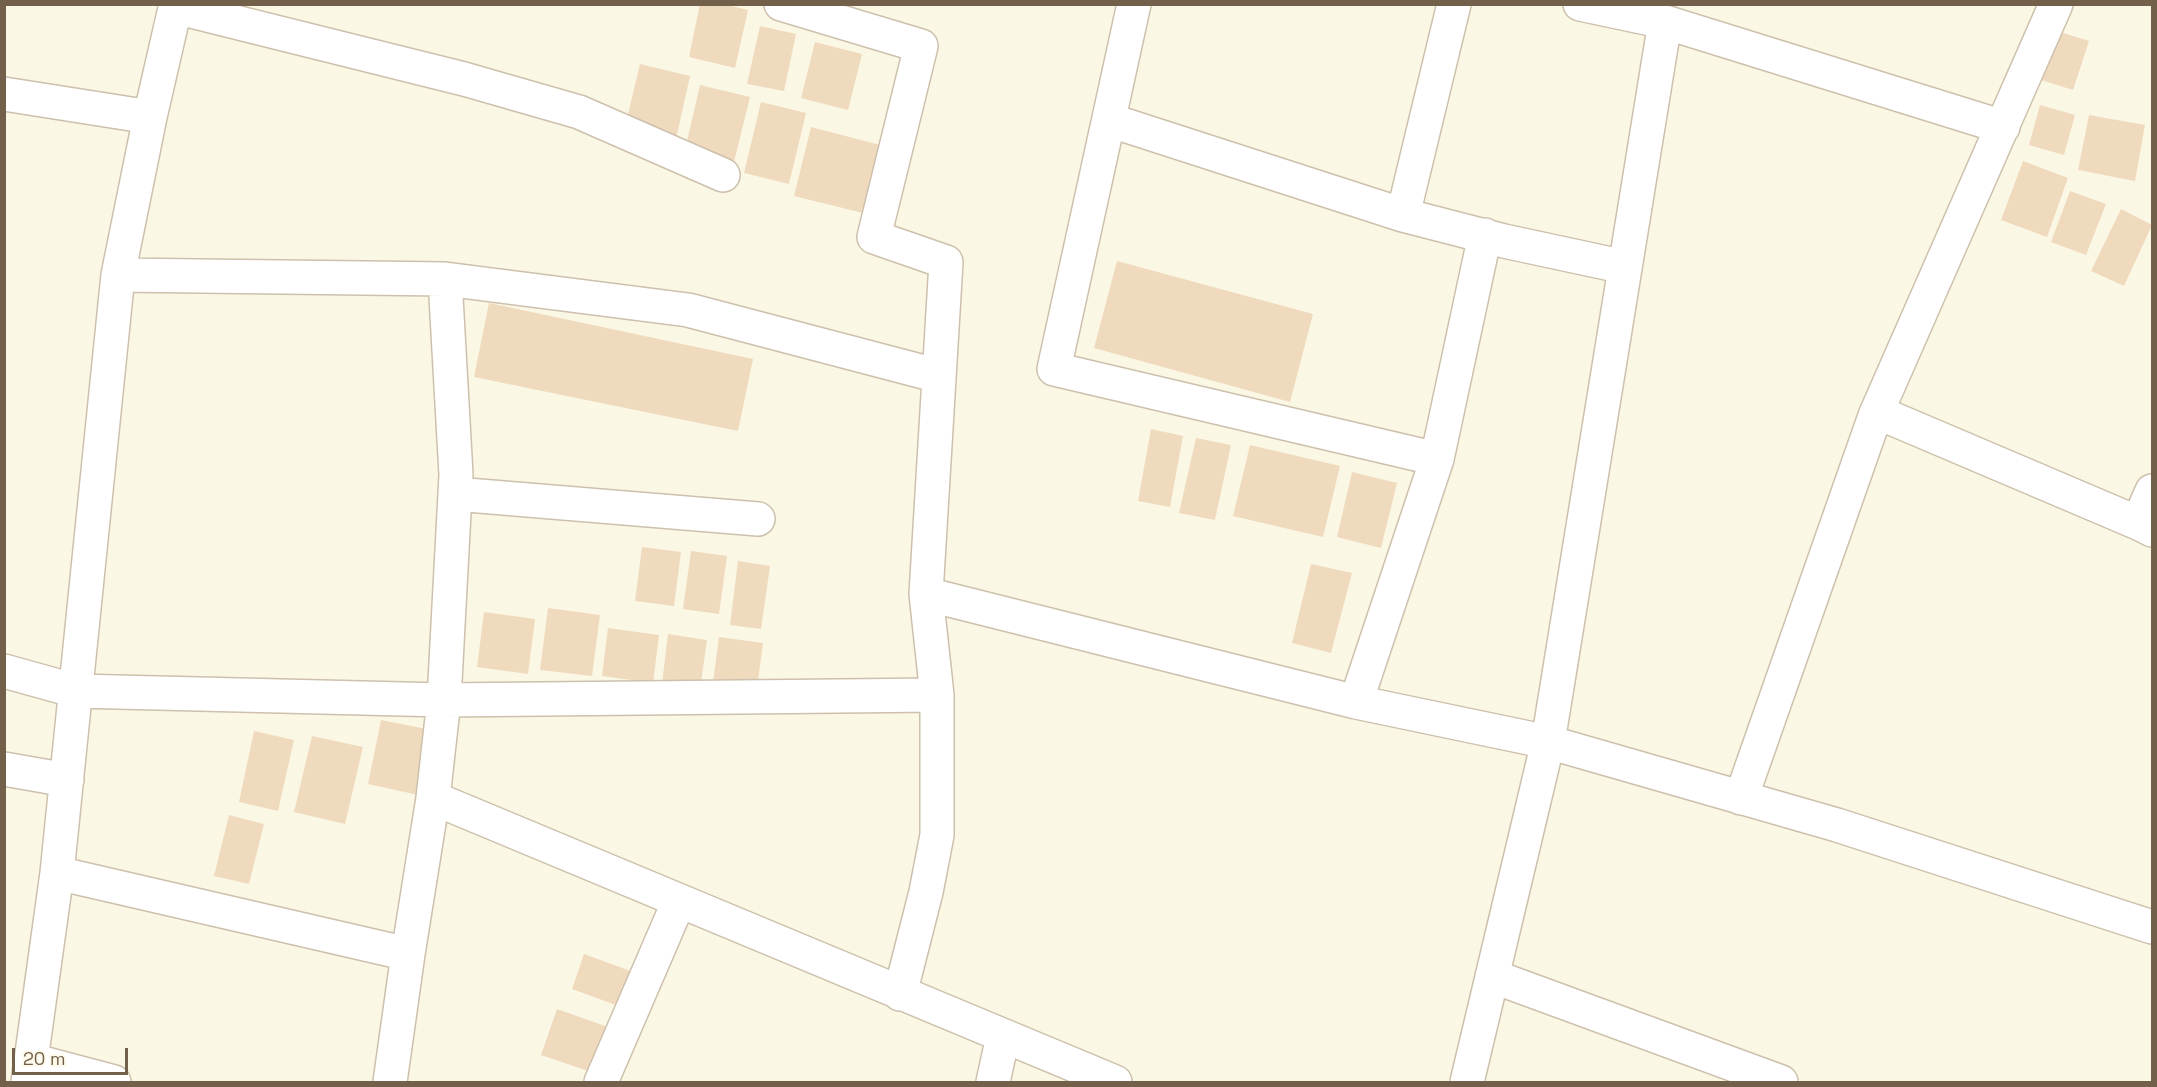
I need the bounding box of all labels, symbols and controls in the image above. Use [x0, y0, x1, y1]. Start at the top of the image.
scale bar [15, 1036, 130, 1074]
text: 20 m [23, 1047, 66, 1070]

